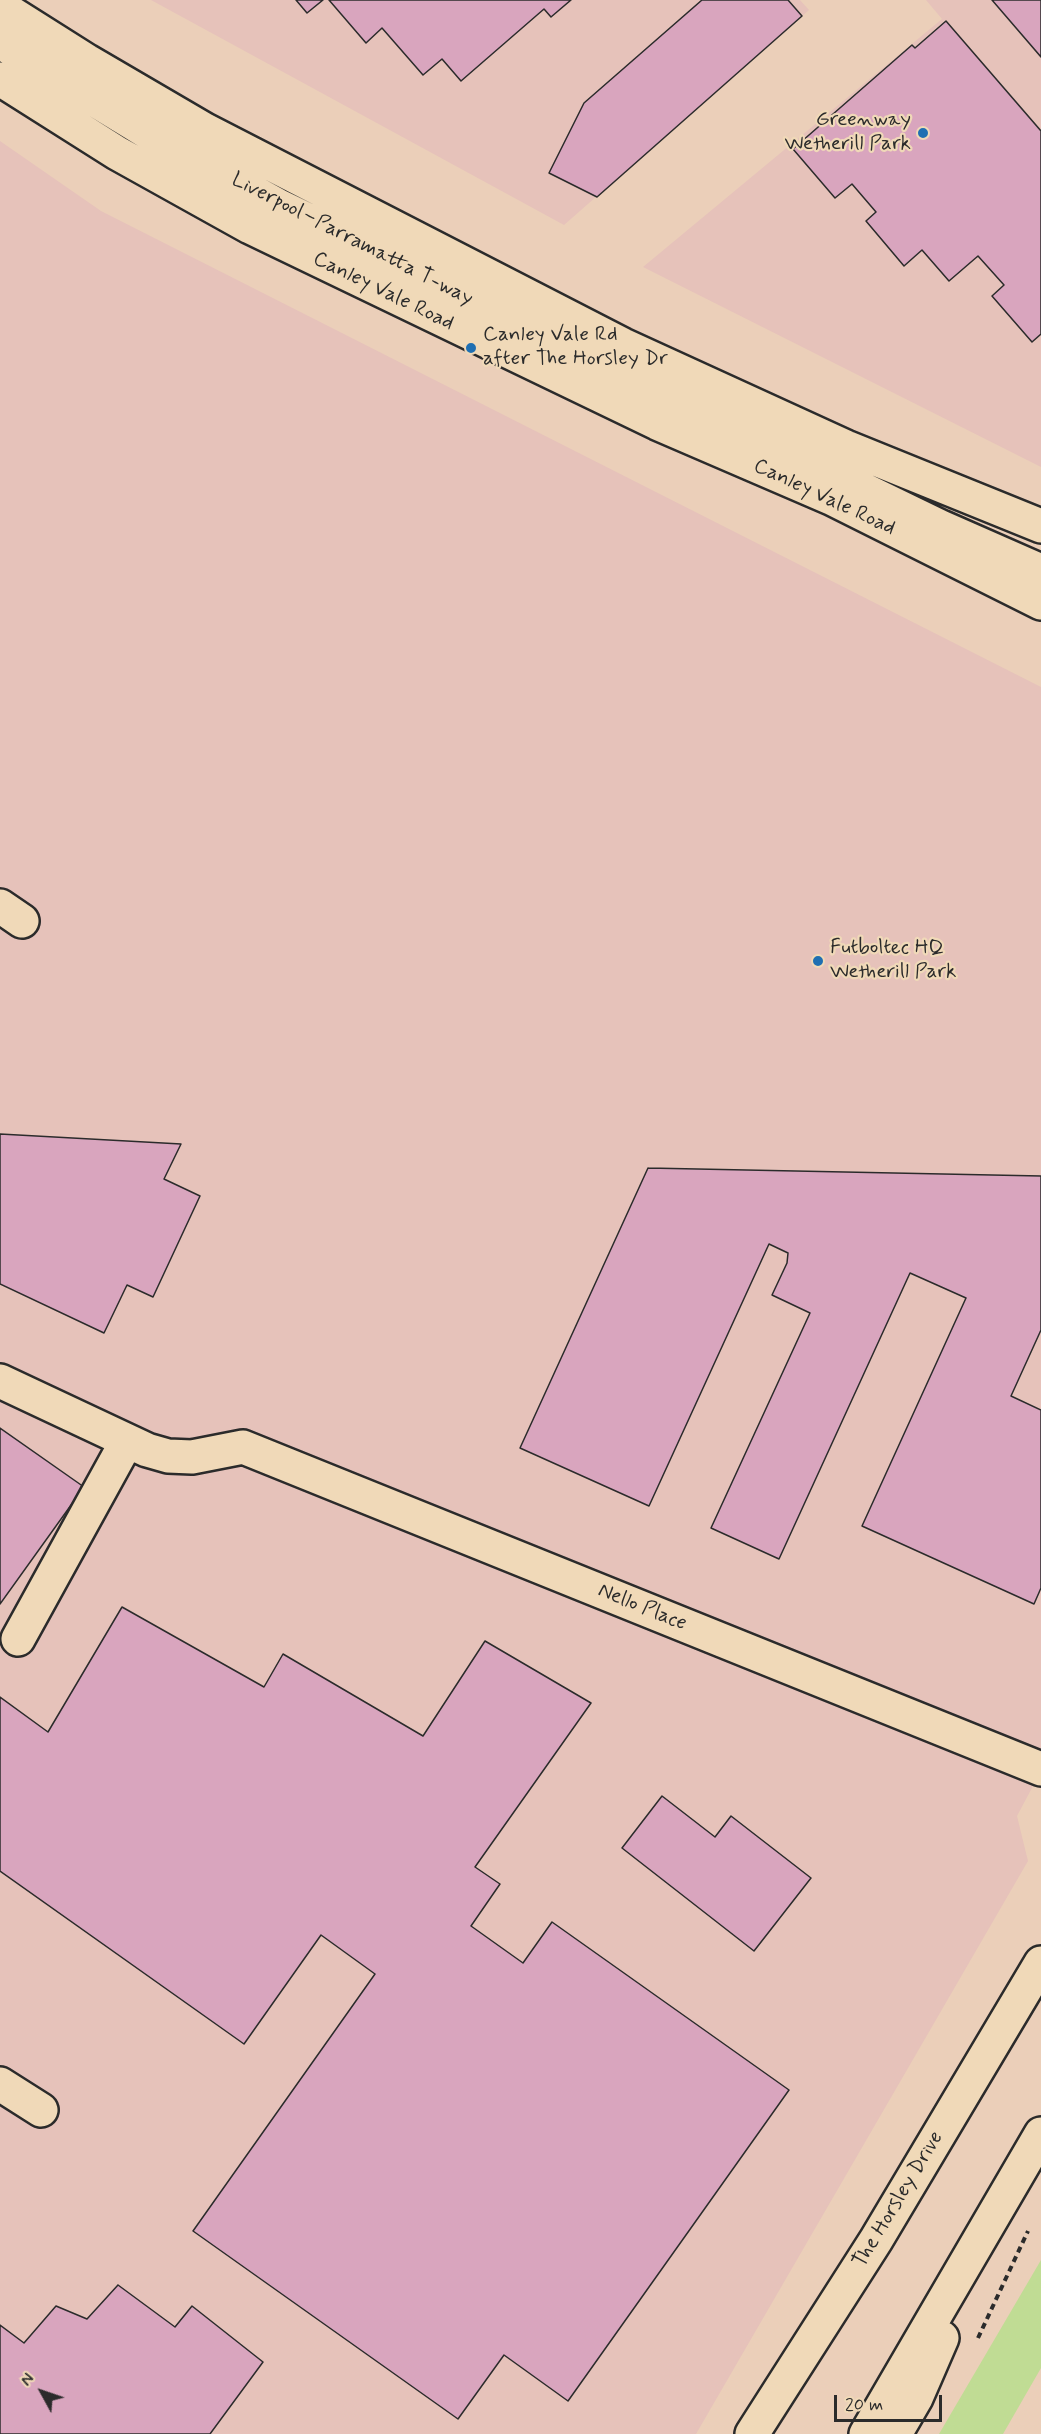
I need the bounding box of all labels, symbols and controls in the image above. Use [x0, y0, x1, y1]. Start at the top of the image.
place label: Greenway Wetherill Park [785, 108, 911, 158]
marker: Greenway Wetherill Park [916, 126, 930, 140]
street label: Liverpool–Parramatta T-way [227, 168, 477, 312]
street label: Canley Vale Road [308, 247, 458, 337]
place label: Canley Vale Rd after The Horsley Dr [483, 323, 668, 373]
marker: Canley Vale Rd after The Horsley Dr [464, 341, 478, 355]
street label: Canley Vale Road [749, 454, 899, 542]
place label: Futboltec HQ Wetherill Park [830, 936, 956, 986]
marker: Futboltec HQ Wetherill Park [811, 954, 825, 968]
street label: Nello Place [594, 1579, 690, 1637]
street label: The Horsley Drive [848, 2127, 950, 2273]
north arrow [12, 2362, 72, 2422]
text: N [16, 2369, 39, 2391]
scale bar [837, 2383, 945, 2421]
text: 20 m [845, 2393, 883, 2417]

